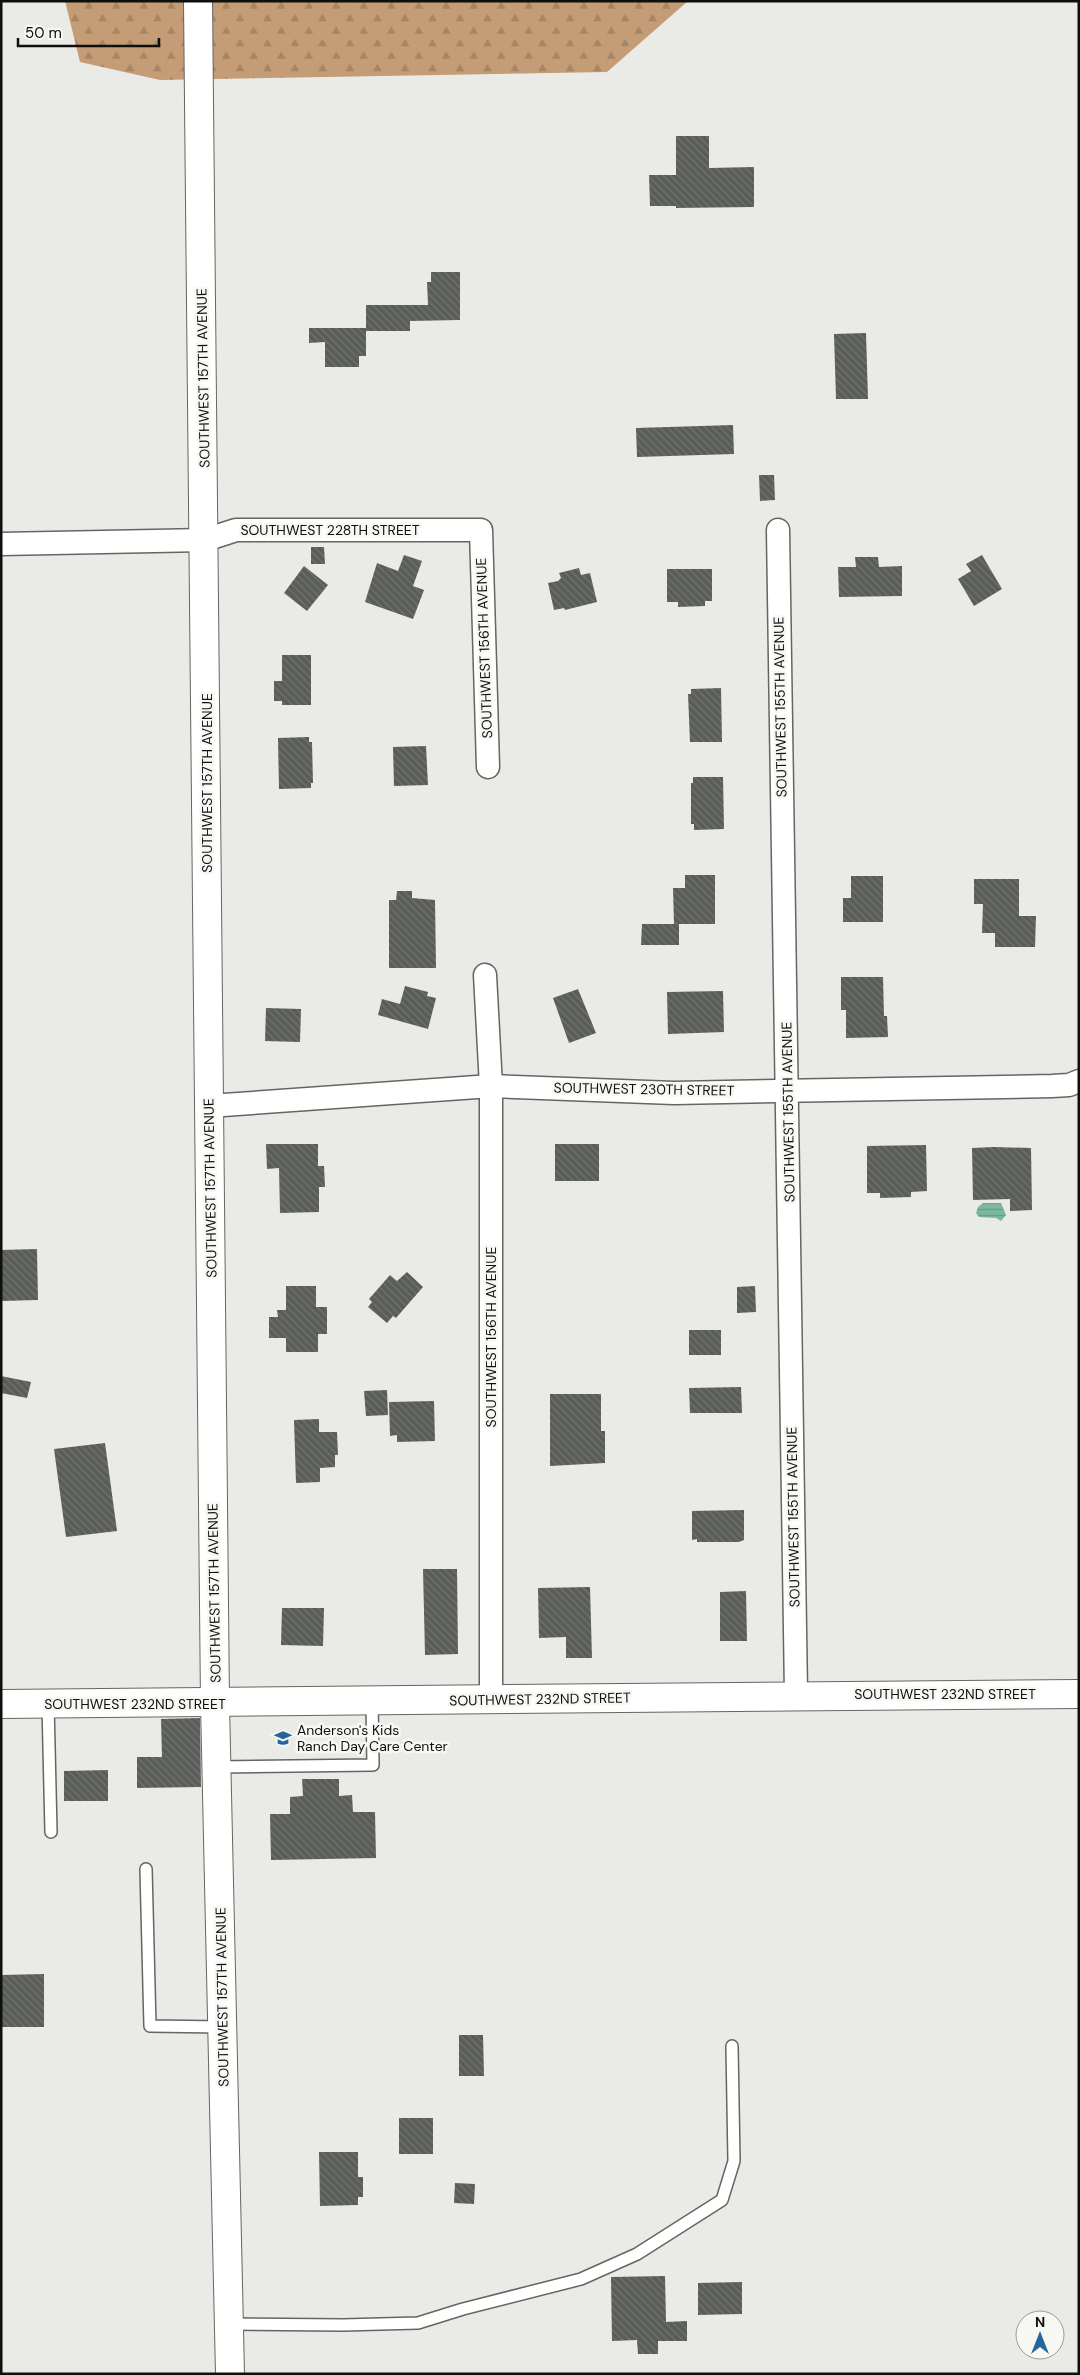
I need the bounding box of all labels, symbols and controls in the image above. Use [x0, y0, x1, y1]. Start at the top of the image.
scale bar [18, 15, 159, 47]
text: 50 m [25, 23, 62, 43]
street label: SOUTHWEST 157TH AVENUE [192, 288, 214, 468]
street label: SOUTHWEST 228TH STREET [240, 521, 420, 539]
street label: SOUTHWEST 156TH AVENUE [472, 557, 496, 739]
street label: SOUTHWEST 155TH AVENUE [769, 616, 791, 798]
street label: SOUTHWEST 157TH AVENUE [198, 693, 216, 873]
street label: SOUTHWEST 155TH AVENUE [777, 1021, 799, 1203]
street label: SOUTHWEST 230TH STREET [554, 1078, 735, 1100]
street label: SOUTHWEST 157TH AVENUE [199, 1098, 221, 1278]
street label: SOUTHWEST 156TH AVENUE [482, 1247, 500, 1427]
street label: SOUTHWEST 155TH AVENUE [782, 1426, 804, 1608]
street label: SOUTHWEST 157TH AVENUE [203, 1503, 225, 1683]
street label: SOUTHWEST 232ND STREET [854, 1685, 1036, 1703]
street label: SOUTHWEST 232ND STREET [449, 1688, 631, 1710]
street label: SOUTHWEST 232ND STREET [44, 1695, 226, 1713]
place label: Anderson's Kids Ranch Day Care Center [297, 1721, 448, 1755]
school or university icon: Anderson's Kids Ranch Day Care Center [273, 1728, 293, 1748]
street label: SOUTHWEST 157TH AVENUE [211, 1907, 233, 2087]
north arrow [1015, 2310, 1065, 2360]
text: N [1035, 2313, 1045, 2331]

